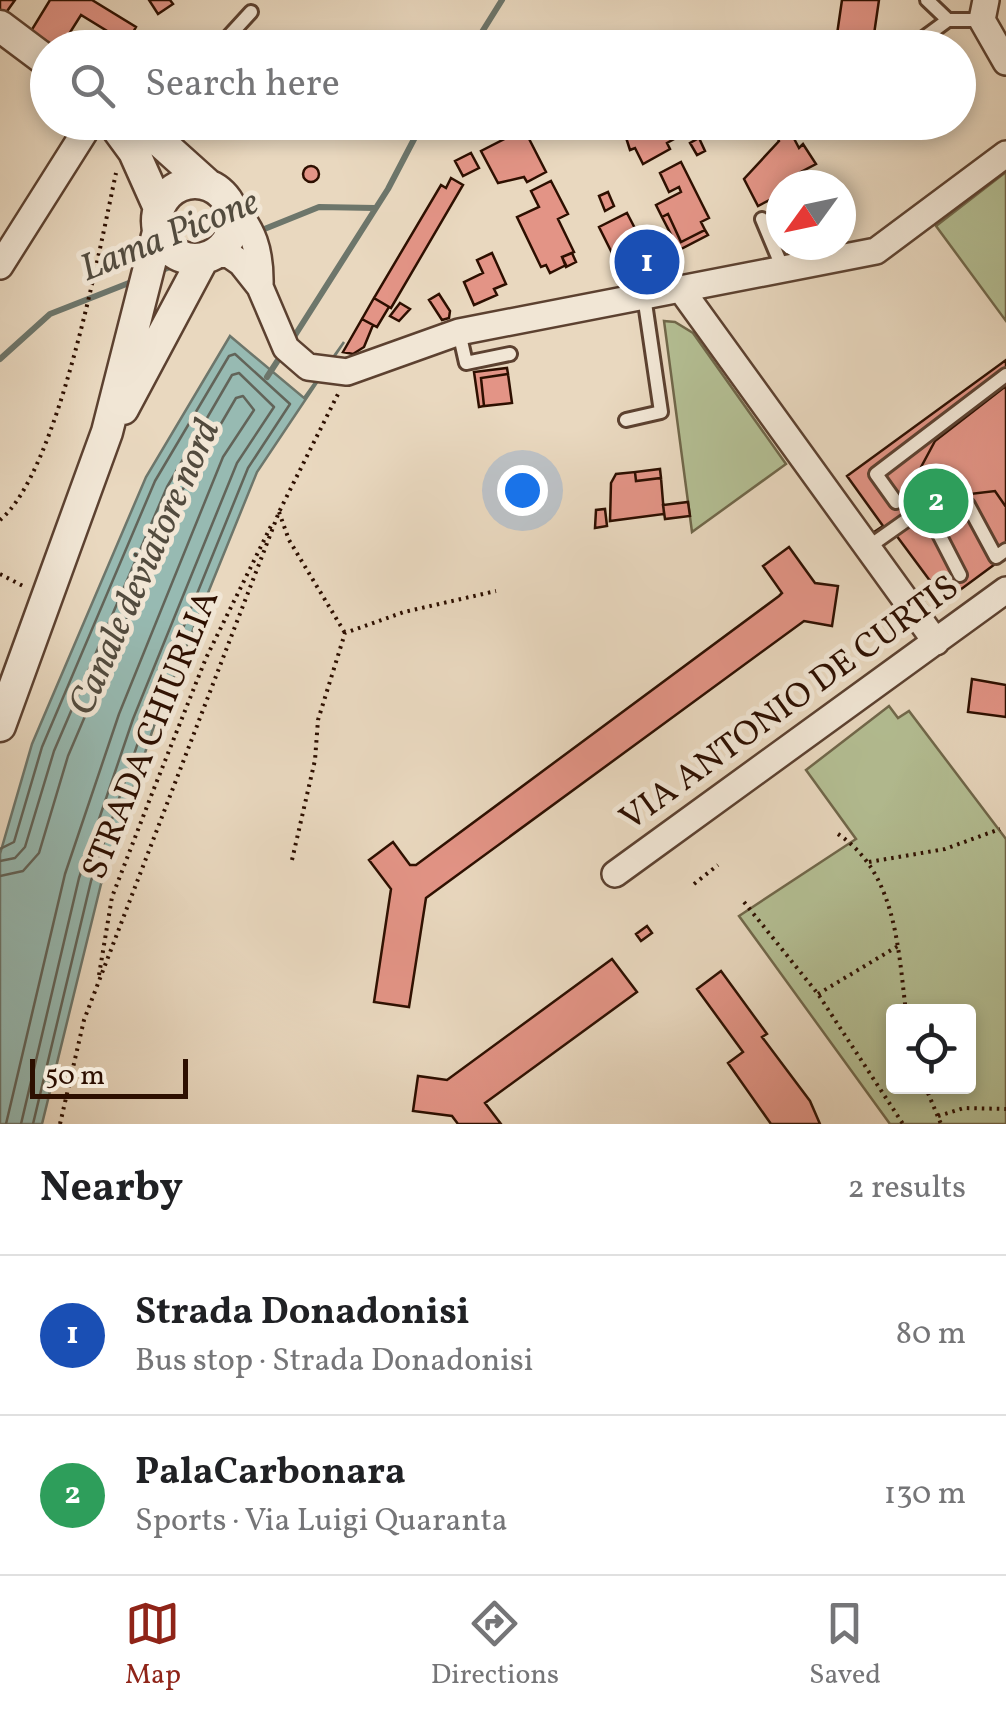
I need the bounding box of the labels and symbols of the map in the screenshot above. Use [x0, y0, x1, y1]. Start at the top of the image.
north arrow [766, 170, 856, 260]
water label: Lama Picone [73, 177, 267, 297]
pin: 1 [614, 224, 680, 300]
water label: Canale deviatore nord [57, 412, 235, 724]
pin: 2 [904, 464, 968, 538]
your location [497, 465, 548, 516]
street label: VIA ANTONIO DE CURTIS [611, 565, 969, 843]
street label: STRADA CHIURLIA [72, 583, 232, 887]
scale bar [30, 1054, 188, 1098]

